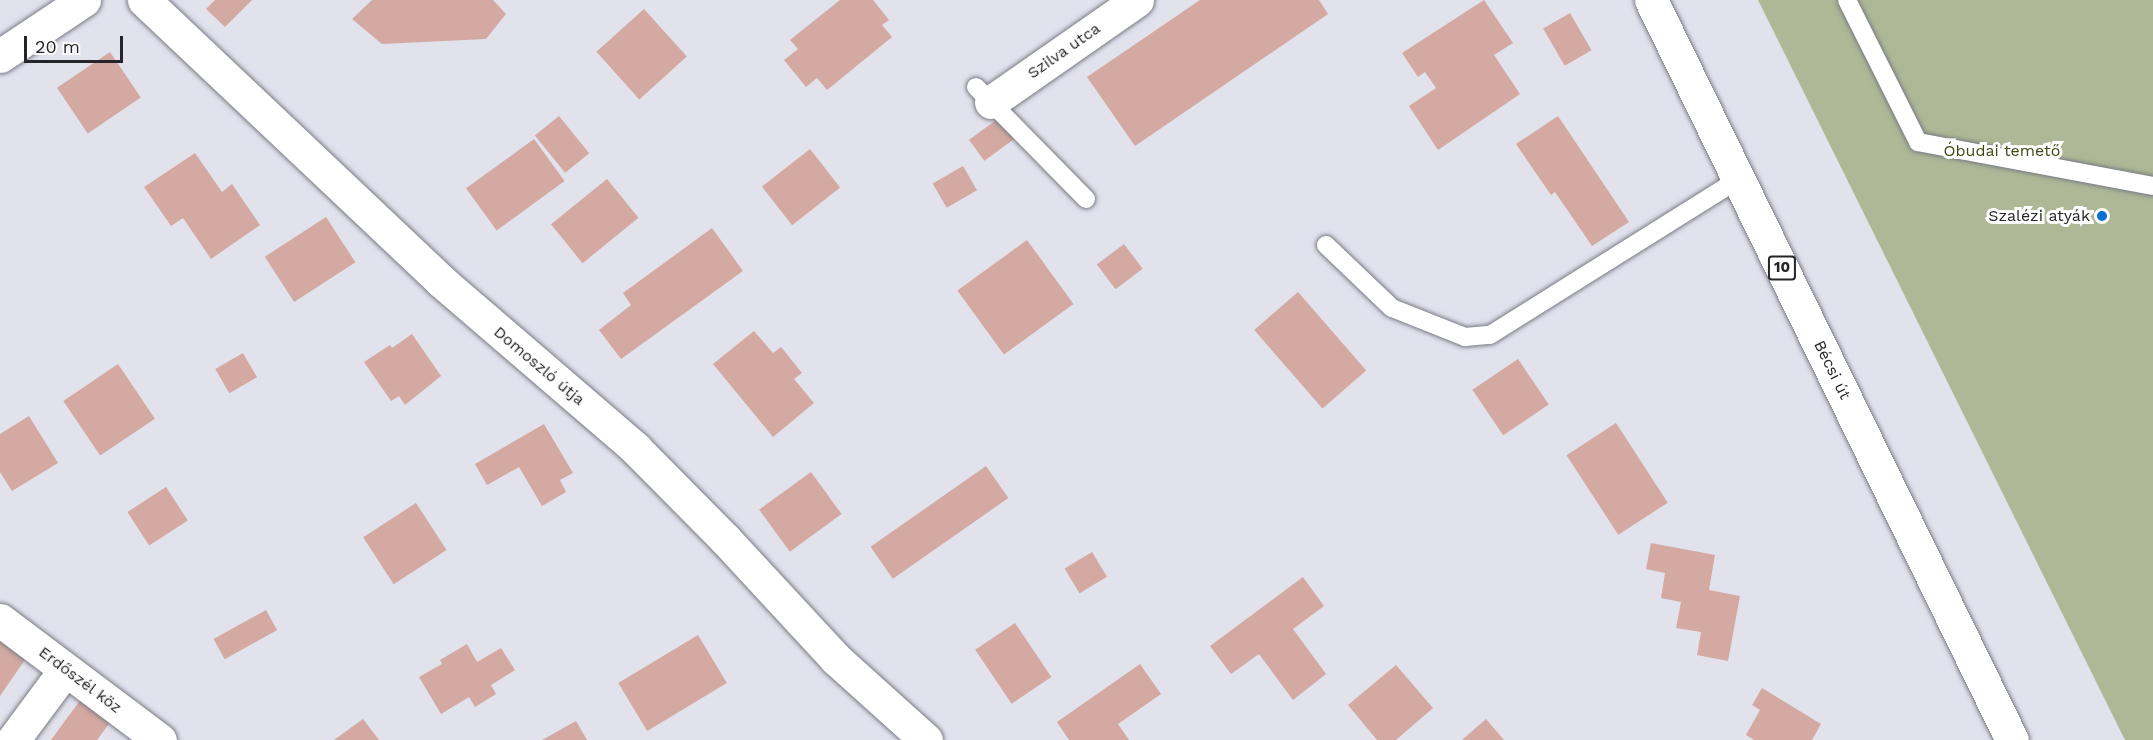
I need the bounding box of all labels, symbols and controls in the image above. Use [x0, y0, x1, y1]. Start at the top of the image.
street label: Szilva utca [1024, 19, 1104, 83]
scale bar [27, 24, 126, 62]
text: 20 m [35, 36, 80, 57]
park label: Óbudai temető [1943, 141, 2061, 161]
place label: Szalézi atyák [1988, 206, 2090, 226]
marker: Szalézi atyák [2095, 209, 2109, 223]
road number: 10 [1767, 256, 1797, 280]
street label: Domoszló útja [490, 322, 588, 410]
street label: Bécsi út [1809, 337, 1855, 403]
street label: Erdőszél köz [35, 642, 125, 718]

